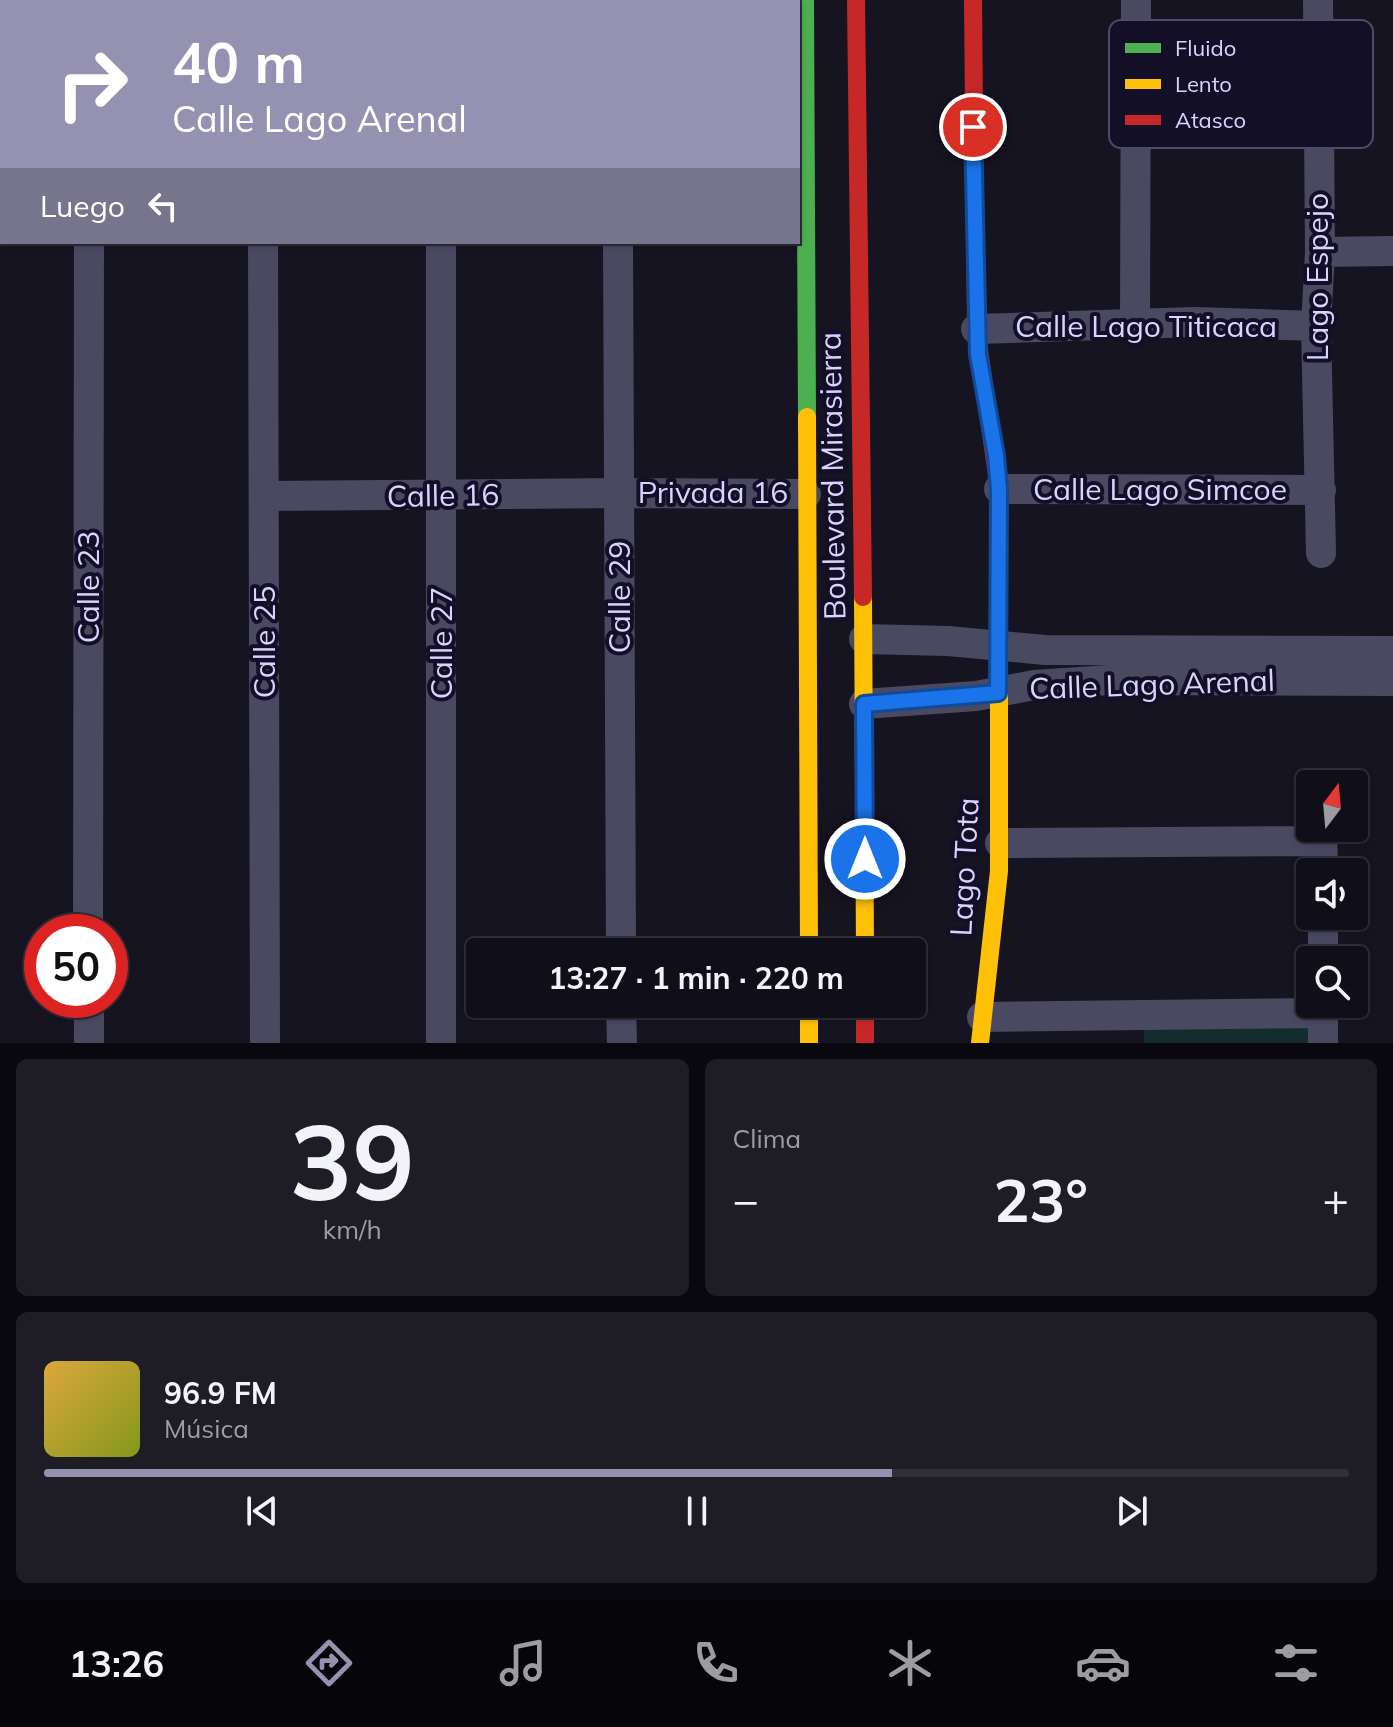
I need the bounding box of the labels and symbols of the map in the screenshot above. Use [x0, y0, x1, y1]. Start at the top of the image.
legend [1109, 20, 1373, 148]
text: Fluido [1175, 34, 1236, 62]
text: Lento [1175, 70, 1232, 98]
pin [939, 93, 1007, 161]
text: Atasco [1175, 106, 1246, 134]
street label: Lago Espejo [1298, 193, 1336, 361]
street label: Calle Lago Titicaca [1015, 307, 1277, 345]
street label: Boulevard Mirasierra [810, 332, 854, 620]
street label: Calle Lago Simcoe [1033, 470, 1287, 508]
street label: Privada 16 [638, 473, 788, 511]
street label: Calle 16 [386, 475, 500, 515]
street label: Calle 23 [69, 531, 107, 643]
street label: Calle 29 [600, 541, 638, 653]
street label: Calle 25 [245, 586, 283, 698]
street label: Calle 27 [422, 587, 460, 699]
street label: Calle Lago Arenal [1029, 661, 1275, 707]
north arrow [1296, 770, 1368, 842]
street label: Lago Tota [941, 797, 987, 937]
position arrow [823, 817, 907, 901]
speed limit sign: 50 [24, 914, 128, 1018]

